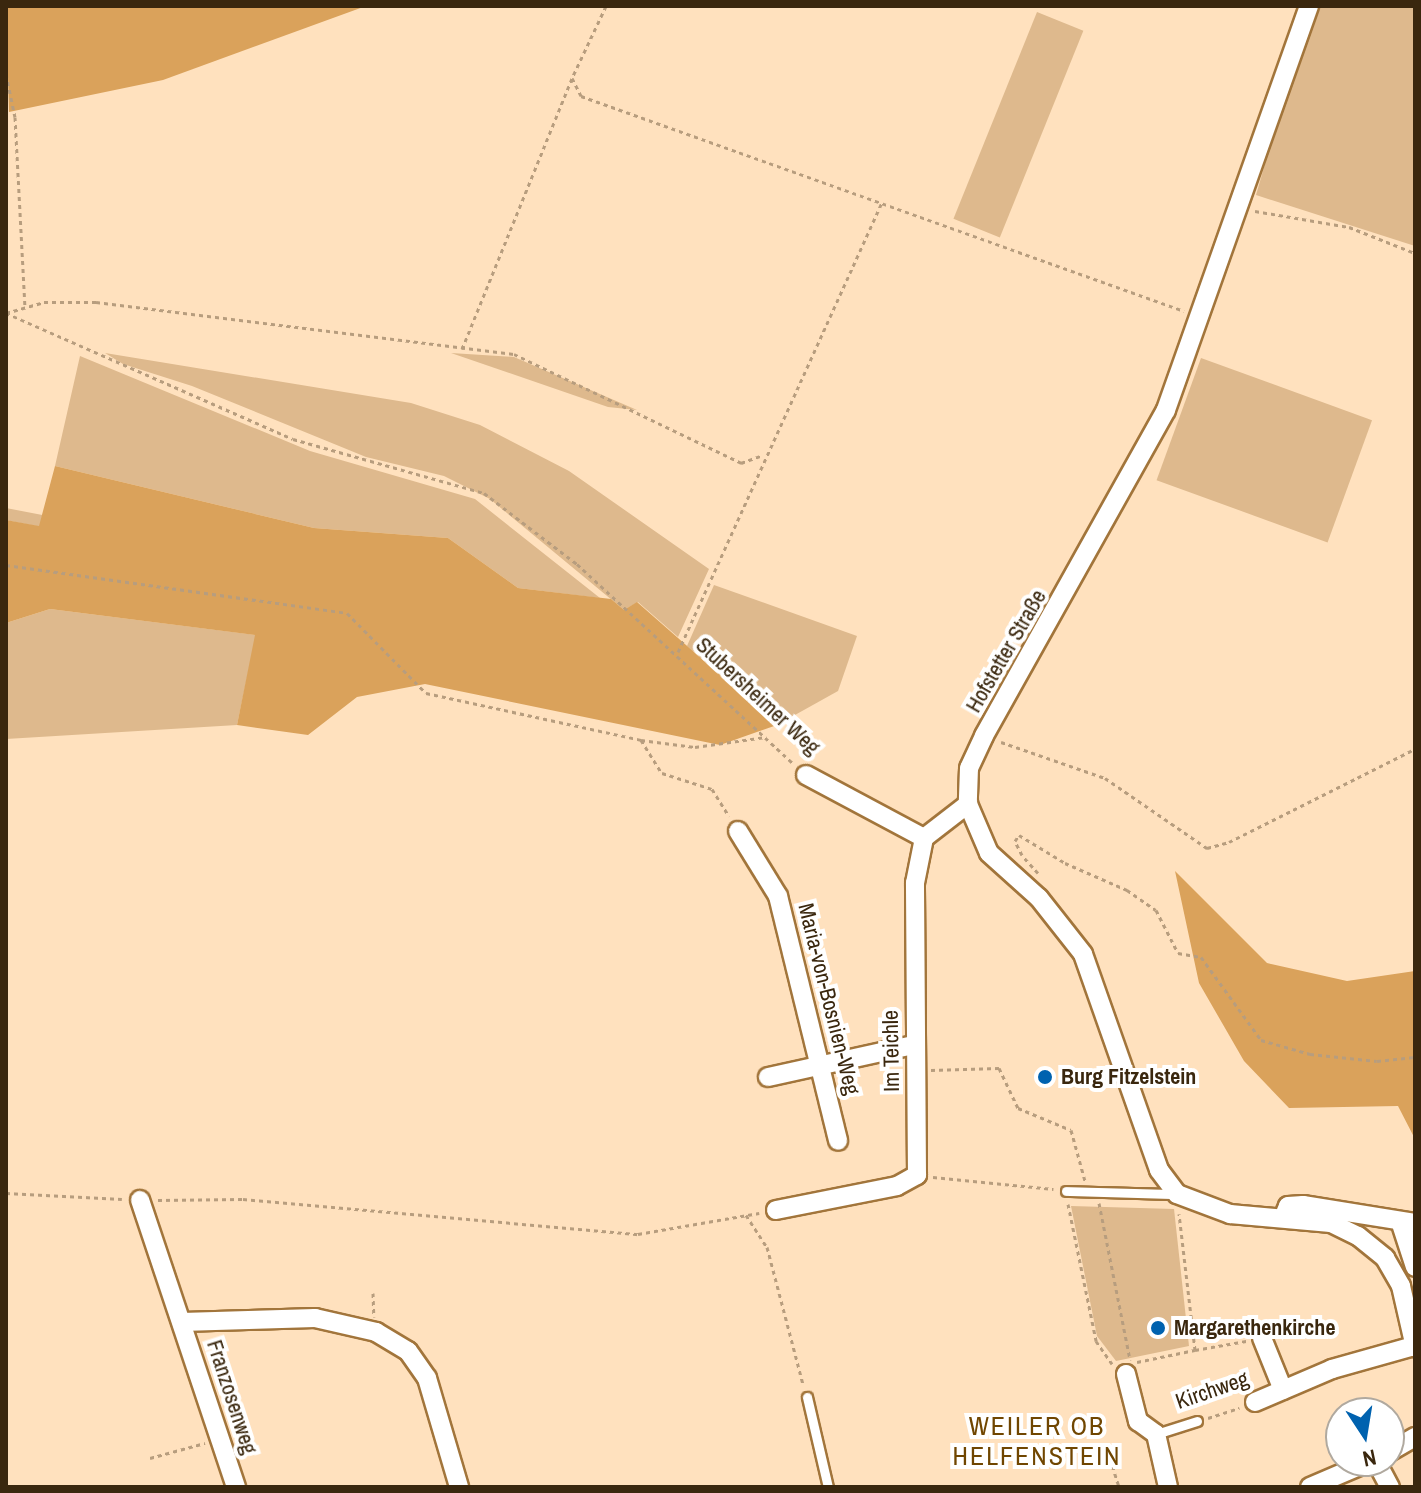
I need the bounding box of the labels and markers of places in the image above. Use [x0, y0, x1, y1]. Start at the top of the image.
place label: Burg Fitzelstein [1061, 1064, 1196, 1090]
marker: Burg Fitzelstein [1036, 1068, 1054, 1086]
place label: Margarethenkirche [1174, 1315, 1335, 1341]
marker: Margarethenkirche [1149, 1319, 1167, 1337]

